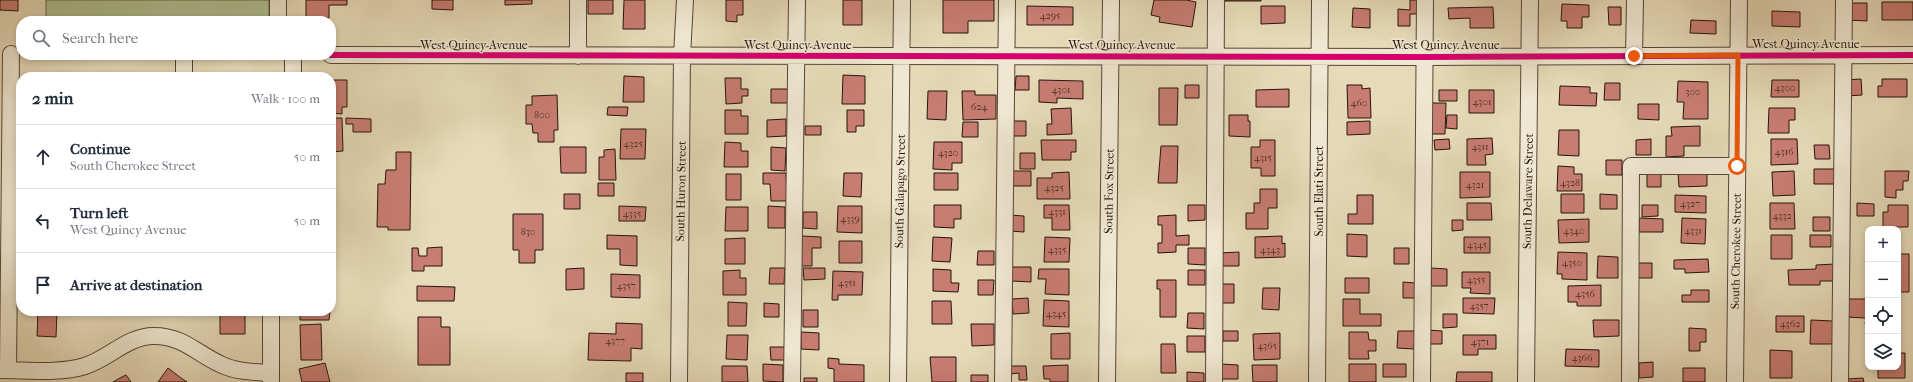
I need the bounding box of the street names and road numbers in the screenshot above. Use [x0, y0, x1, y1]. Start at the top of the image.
street label: West Quincy Avenue [1751, 37, 1860, 51]
street label: West Quincy Avenue [419, 38, 528, 52]
street label: West Quincy Avenue [743, 38, 852, 52]
street label: West Quincy Avenue [1067, 38, 1176, 52]
street label: West Quincy Avenue [1391, 38, 1500, 52]
street label: South Delaware Street [1520, 132, 1536, 249]
street label: South Galapago Street [892, 133, 908, 248]
street label: South Huron Street [673, 140, 689, 242]
street label: South Elati Street [1312, 145, 1326, 236]
street label: South Fox Street [1101, 148, 1117, 234]
street label: South Cherokee Street [1728, 192, 1744, 309]

